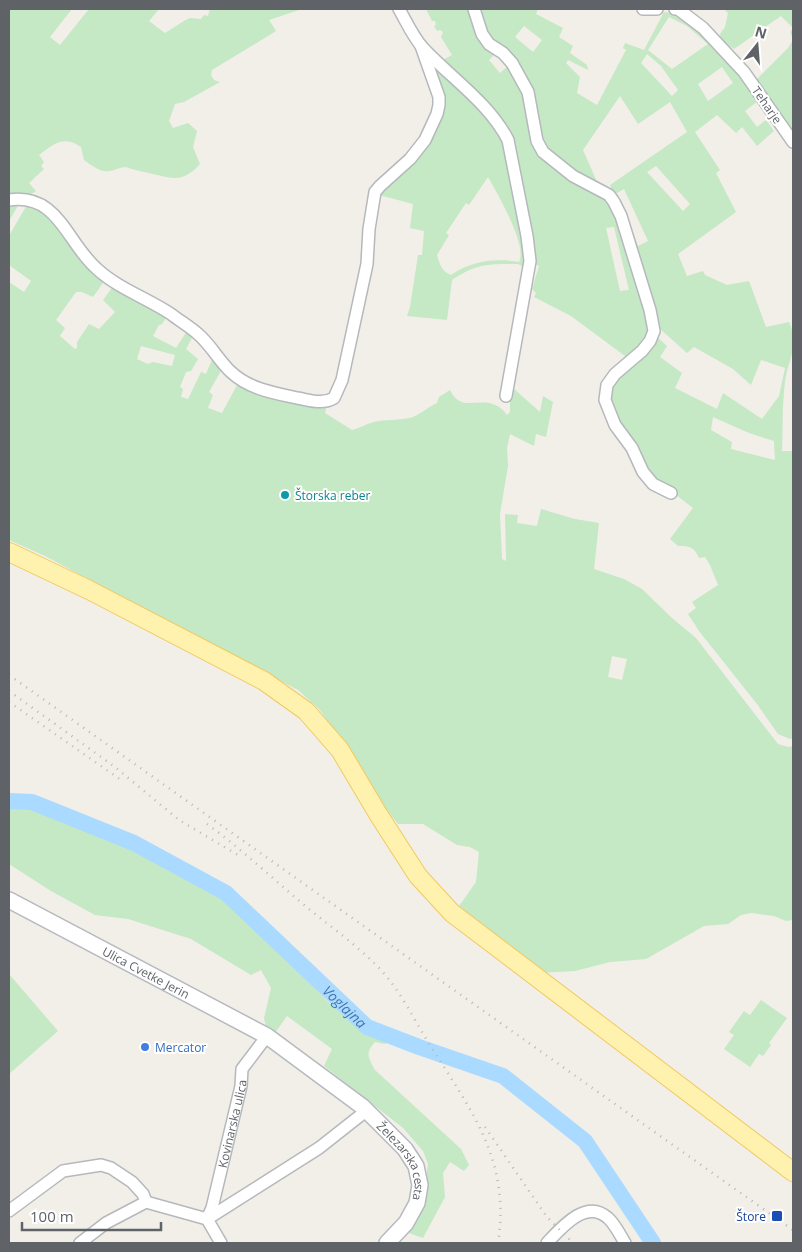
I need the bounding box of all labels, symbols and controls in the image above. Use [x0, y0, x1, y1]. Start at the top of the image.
north arrow [732, 20, 782, 70]
text: N [753, 21, 769, 43]
street label: Teharje [748, 83, 786, 127]
place label: Štorska reber [295, 487, 371, 504]
marker: Štorska reber [279, 489, 291, 501]
street label: Ulica Cvetke Jerin [100, 942, 193, 1002]
water label: Voglajna [319, 981, 371, 1032]
place label: Mercator [155, 1039, 206, 1056]
marker: Mercator [139, 1041, 151, 1053]
street label: Kovinarska ulica [213, 1079, 250, 1170]
street label: Železarska cesta [373, 1117, 429, 1202]
scale bar [22, 1200, 161, 1232]
text: 100 m [30, 1206, 74, 1226]
place label: Štore [736, 1208, 766, 1225]
marker: Štore [770, 1209, 784, 1223]

